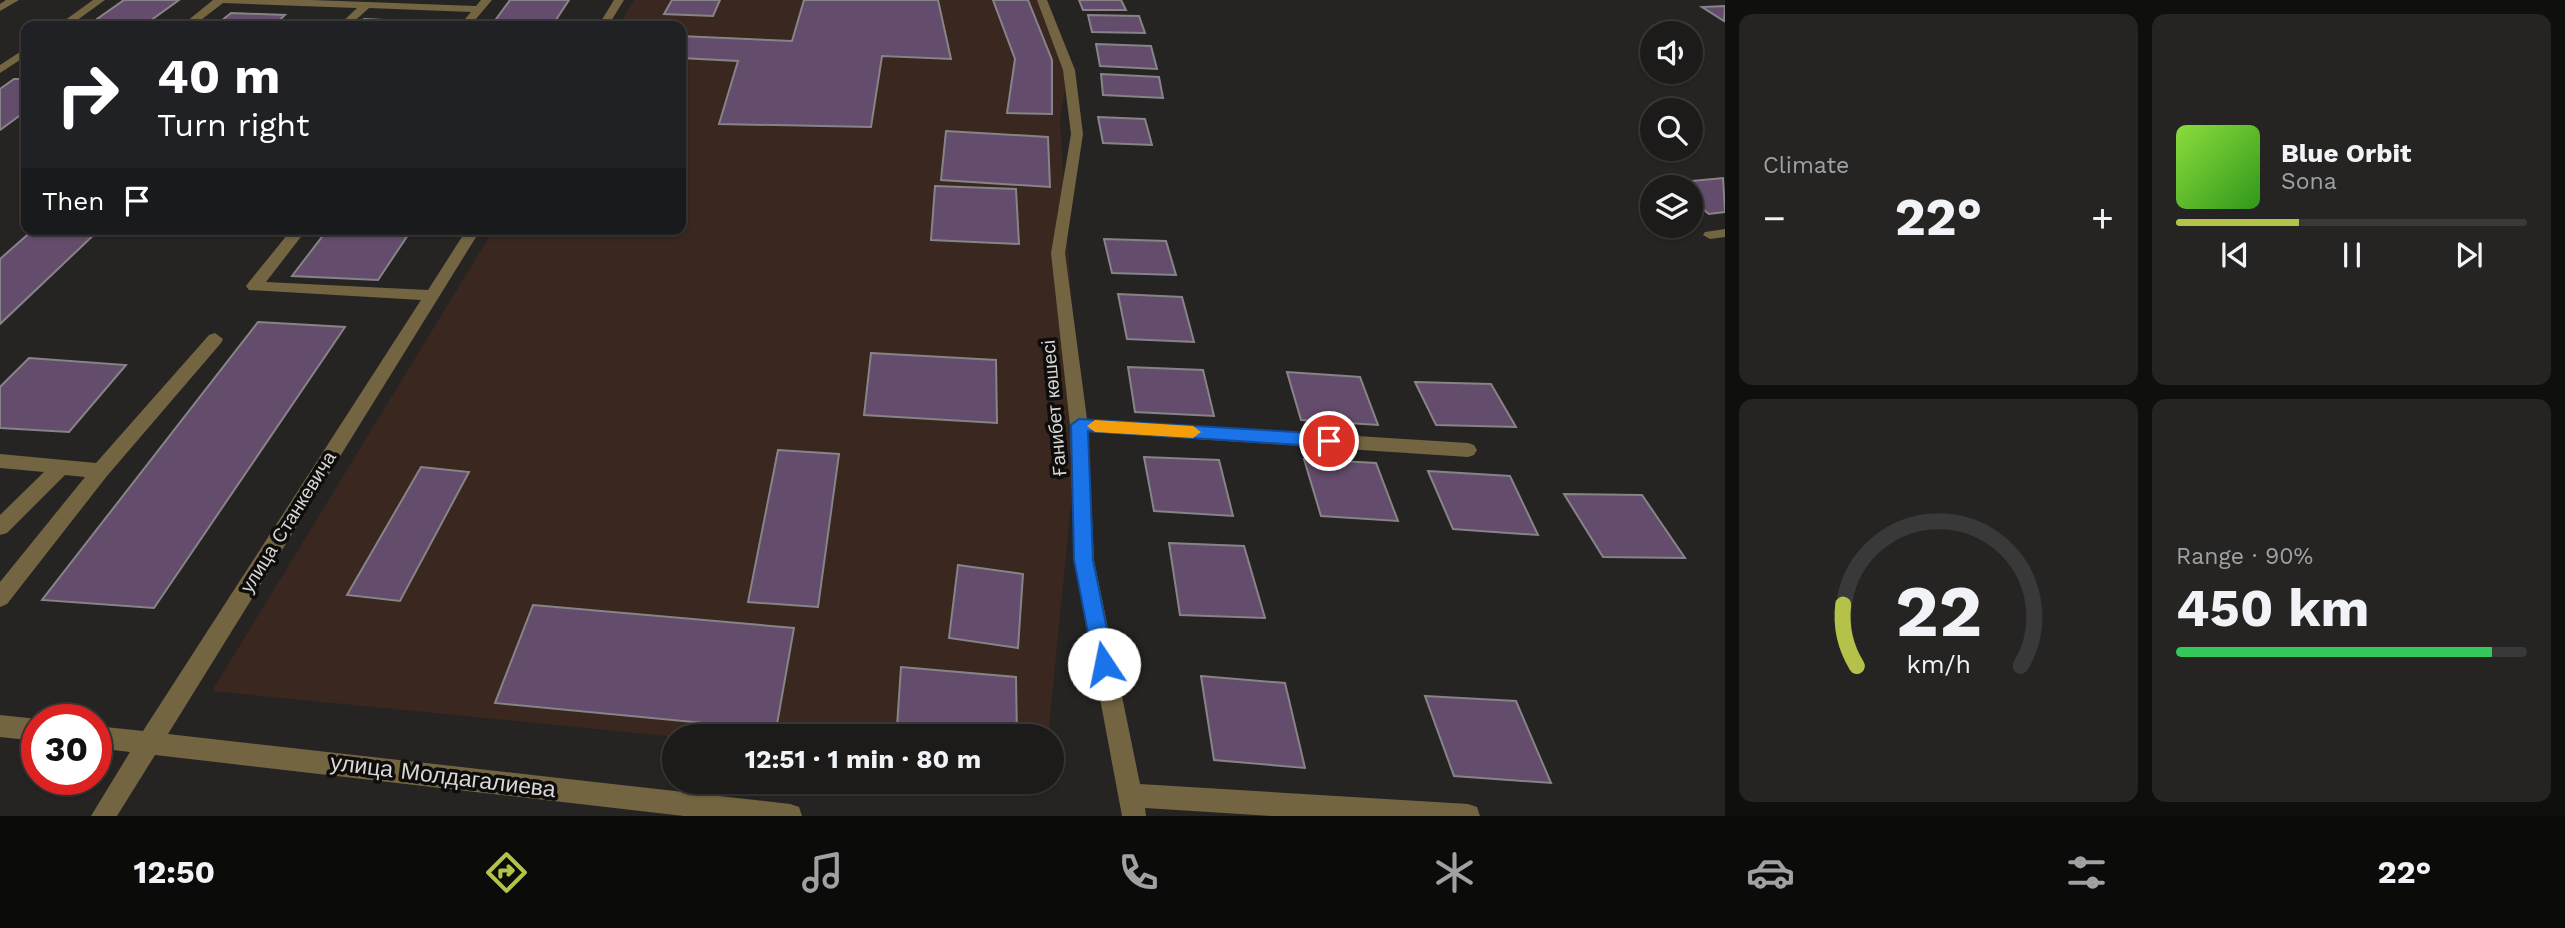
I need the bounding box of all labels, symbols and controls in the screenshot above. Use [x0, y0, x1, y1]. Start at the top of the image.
map controls [1640, 21, 1703, 238]
button: sound [1640, 21, 1703, 84]
text: 40 m [157, 47, 280, 105]
icon: right [42, 49, 133, 140]
button: search [1640, 98, 1703, 161]
text: Turn right [157, 106, 309, 144]
text: Blue Orbit [2281, 138, 2411, 168]
text: Climate [1763, 152, 1849, 179]
text: Sona [2281, 168, 2337, 195]
button: layers [1640, 175, 1703, 238]
icon: arrive [118, 182, 156, 220]
text: Then [42, 186, 104, 216]
text: 22° [1895, 187, 1982, 248]
text: − [1763, 196, 1786, 240]
text: + [2091, 196, 2114, 240]
icon: previous [2216, 236, 2254, 274]
icon: pause [2333, 236, 2371, 274]
icon: next [2450, 236, 2488, 274]
street label: Ғанибет көшесі [1037, 339, 1071, 478]
pin [1299, 411, 1359, 471]
icon: arrive [1310, 422, 1348, 460]
street label: улица Станкевича [235, 447, 341, 597]
text: Range · 90% [2176, 543, 2313, 570]
text: 22 [1895, 569, 1982, 655]
text: 450 km [2176, 578, 2370, 639]
position arrow [1067, 627, 1141, 701]
text: km/h [1906, 650, 1971, 679]
speed limit sign: 30 [21, 704, 112, 795]
text: 12:51 · 1 min · 80 m [745, 744, 981, 774]
street label: улица Молдагалиева [329, 749, 557, 803]
icon: directions [482, 848, 531, 897]
icon: music [798, 848, 847, 897]
icon: phone [1114, 848, 1163, 897]
icon: climate [1430, 848, 1479, 897]
icon: car [1746, 848, 1795, 897]
icon: filters [2062, 848, 2111, 897]
text: 12:50 [133, 853, 215, 891]
text: 22° [2377, 853, 2431, 891]

